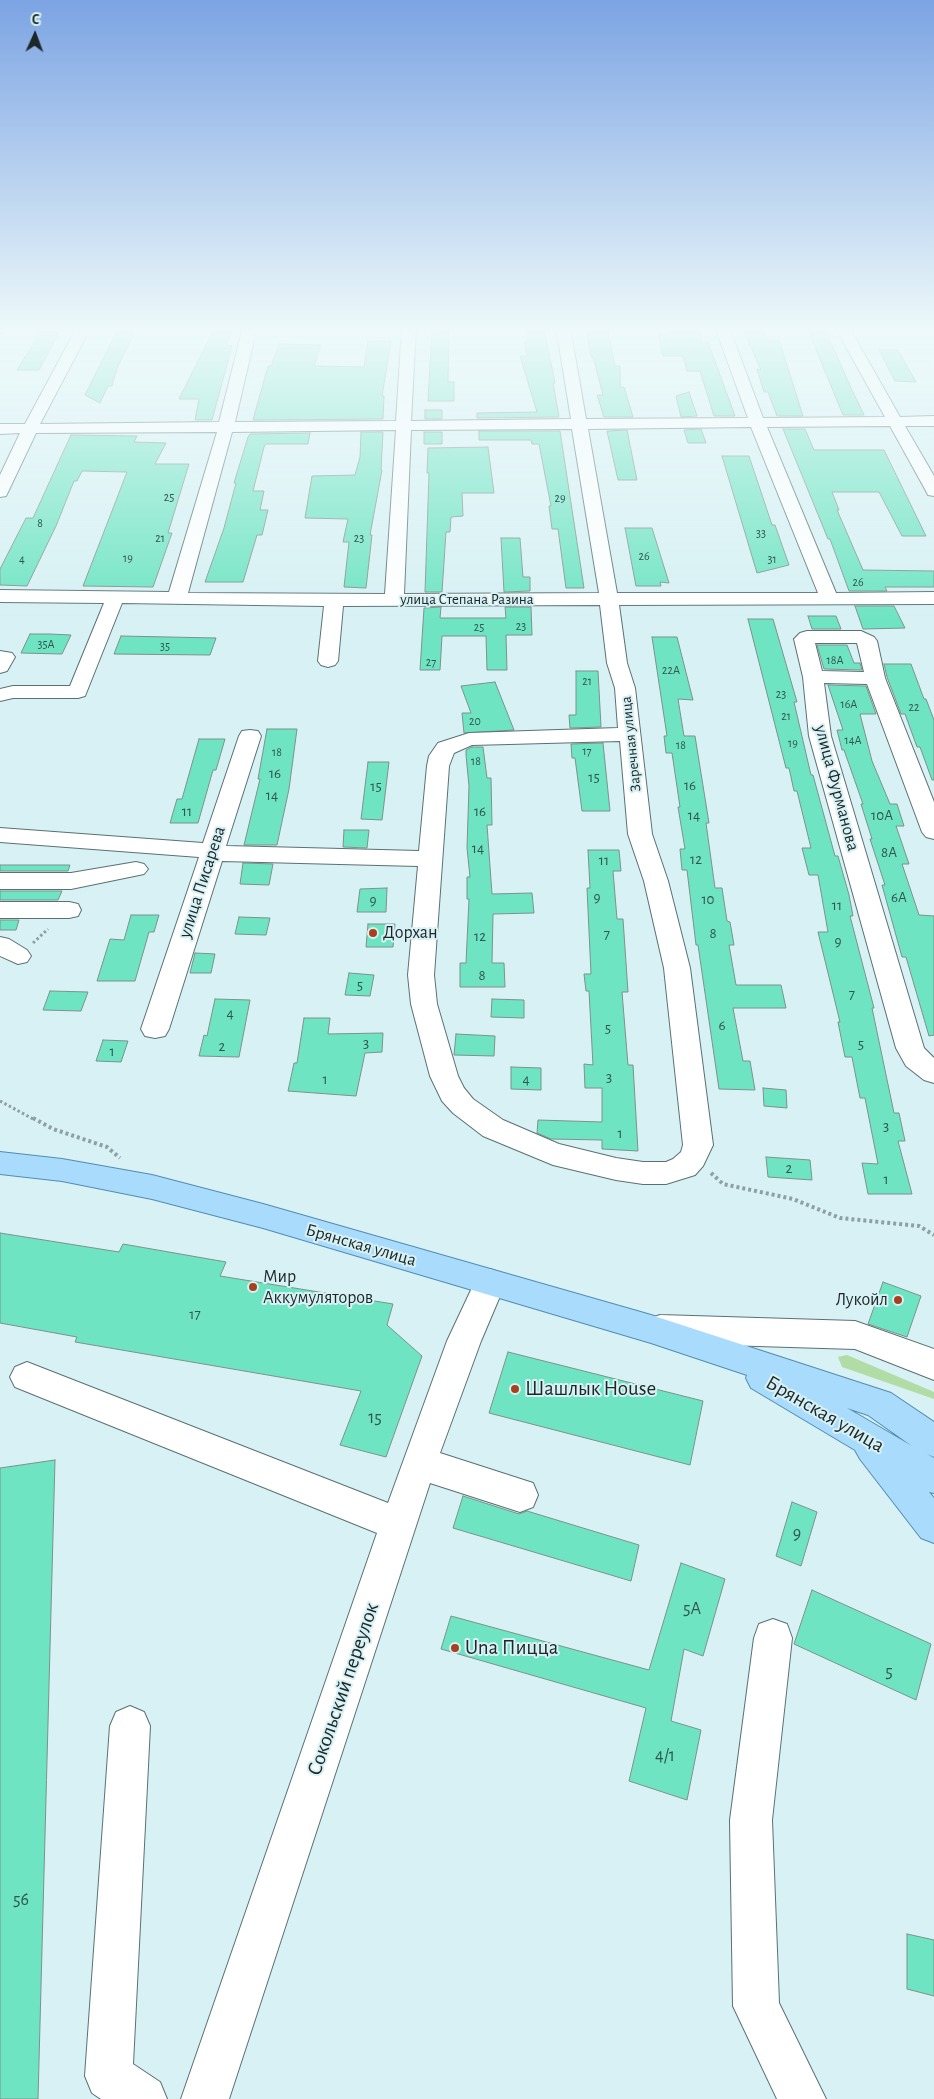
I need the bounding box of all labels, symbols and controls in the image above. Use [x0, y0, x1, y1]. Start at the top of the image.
north arrow [10, 10, 60, 60]
text: С [31, 13, 40, 27]
house number: 25 [164, 490, 174, 504]
house number: 29 [554, 491, 566, 505]
house number: 8 [37, 516, 43, 530]
house number: 33 [756, 526, 766, 540]
house number: 21 [155, 531, 165, 545]
house number: 23 [354, 531, 364, 545]
house number: 26 [638, 549, 650, 563]
house number: 19 [123, 551, 133, 565]
house number: 4 [19, 552, 25, 566]
house number: 31 [767, 552, 777, 566]
house number: 26 [852, 575, 864, 589]
street label: улица Степана Разина [400, 590, 534, 608]
house number: 23 [516, 619, 526, 633]
house number: 25 [474, 620, 484, 634]
house number: 35А [37, 637, 55, 651]
house number: 35 [160, 639, 170, 653]
house number: 18А [827, 653, 843, 667]
house number: 27 [426, 655, 436, 669]
house number: 22А [662, 663, 680, 677]
house number: 21 [582, 674, 592, 688]
house number: 23 [776, 687, 786, 701]
street label: Заречная улица [617, 695, 645, 793]
house number: 16А [841, 697, 857, 711]
house number: 22 [909, 700, 919, 714]
house number: 21 [781, 709, 791, 723]
house number: 20 [469, 714, 481, 728]
street label: улица Фурманова [810, 723, 864, 853]
house number: 14А [845, 733, 861, 747]
house number: 19 [788, 736, 798, 750]
house number: 18 [676, 738, 686, 752]
house number: 17 [582, 744, 592, 758]
house number: 18 [272, 745, 282, 759]
house number: 18 [471, 754, 481, 768]
house number: 16 [269, 764, 281, 782]
house number: 15 [588, 768, 600, 786]
house number: 16 [684, 776, 696, 794]
house number: 15 [370, 777, 382, 795]
house number: 14 [266, 786, 278, 804]
house number: 11 [182, 802, 192, 820]
house number: 16 [474, 802, 486, 820]
house number: 14 [688, 806, 700, 824]
house number: 10А [871, 806, 893, 824]
street label: улица Писарева [174, 823, 230, 941]
house number: 14 [472, 839, 484, 857]
house number: 8А [881, 843, 897, 861]
house number: 12 [690, 850, 702, 868]
house number: 11 [599, 851, 609, 869]
house number: 9 [593, 888, 601, 906]
house number: 6А [891, 888, 907, 906]
house number: 10 [701, 890, 715, 908]
house number: 9 [369, 891, 377, 909]
house number: 11 [832, 896, 842, 914]
place label: Дорхан [383, 922, 438, 944]
house number: 8 [709, 924, 717, 942]
house number: 7 [604, 925, 610, 943]
marker: Дорхан [367, 927, 379, 939]
house number: 12 [474, 927, 486, 945]
house number: 9 [834, 932, 842, 950]
house number: 8 [478, 966, 486, 984]
house number: 5 [357, 976, 363, 994]
house number: 7 [849, 985, 855, 1003]
house number: 4 [226, 1004, 234, 1022]
house number: 6 [718, 1016, 726, 1034]
house number: 5 [605, 1019, 611, 1037]
house number: 3 [363, 1034, 369, 1052]
house number: 5 [858, 1035, 864, 1053]
house number: 2 [219, 1037, 225, 1055]
house number: 1 [109, 1042, 115, 1060]
house number: 3 [606, 1068, 612, 1086]
house number: 1 [322, 1070, 328, 1088]
house number: 4 [522, 1070, 530, 1088]
house number: 3 [883, 1117, 889, 1135]
house number: 1 [617, 1124, 623, 1142]
house number: 2 [786, 1159, 792, 1177]
house number: 1 [883, 1170, 889, 1188]
street label: Брянская улица [303, 1219, 419, 1271]
place label: Мир Аккумуляторов [263, 1266, 373, 1308]
marker: Мир Аккумуляторов [247, 1281, 259, 1293]
place label: Лукойл [836, 1289, 888, 1311]
marker: Лукойл [892, 1294, 904, 1306]
house number: 17 [189, 1305, 201, 1323]
street label: Брянская улица [761, 1370, 889, 1458]
place label: Шашлык House [525, 1376, 656, 1402]
marker: Шашлык House [509, 1383, 521, 1395]
house number: 15 [368, 1407, 382, 1429]
house number: 9 [793, 1523, 801, 1545]
house number: 5А [683, 1598, 701, 1620]
street label: Сокольский переулок [302, 1599, 384, 1779]
place label: Una Пицца [465, 1635, 558, 1661]
marker: Una Пицца [449, 1642, 461, 1654]
house number: 5 [885, 1661, 893, 1683]
house number: 4/1 [655, 1745, 675, 1767]
house number: 56 [13, 1889, 29, 1911]

